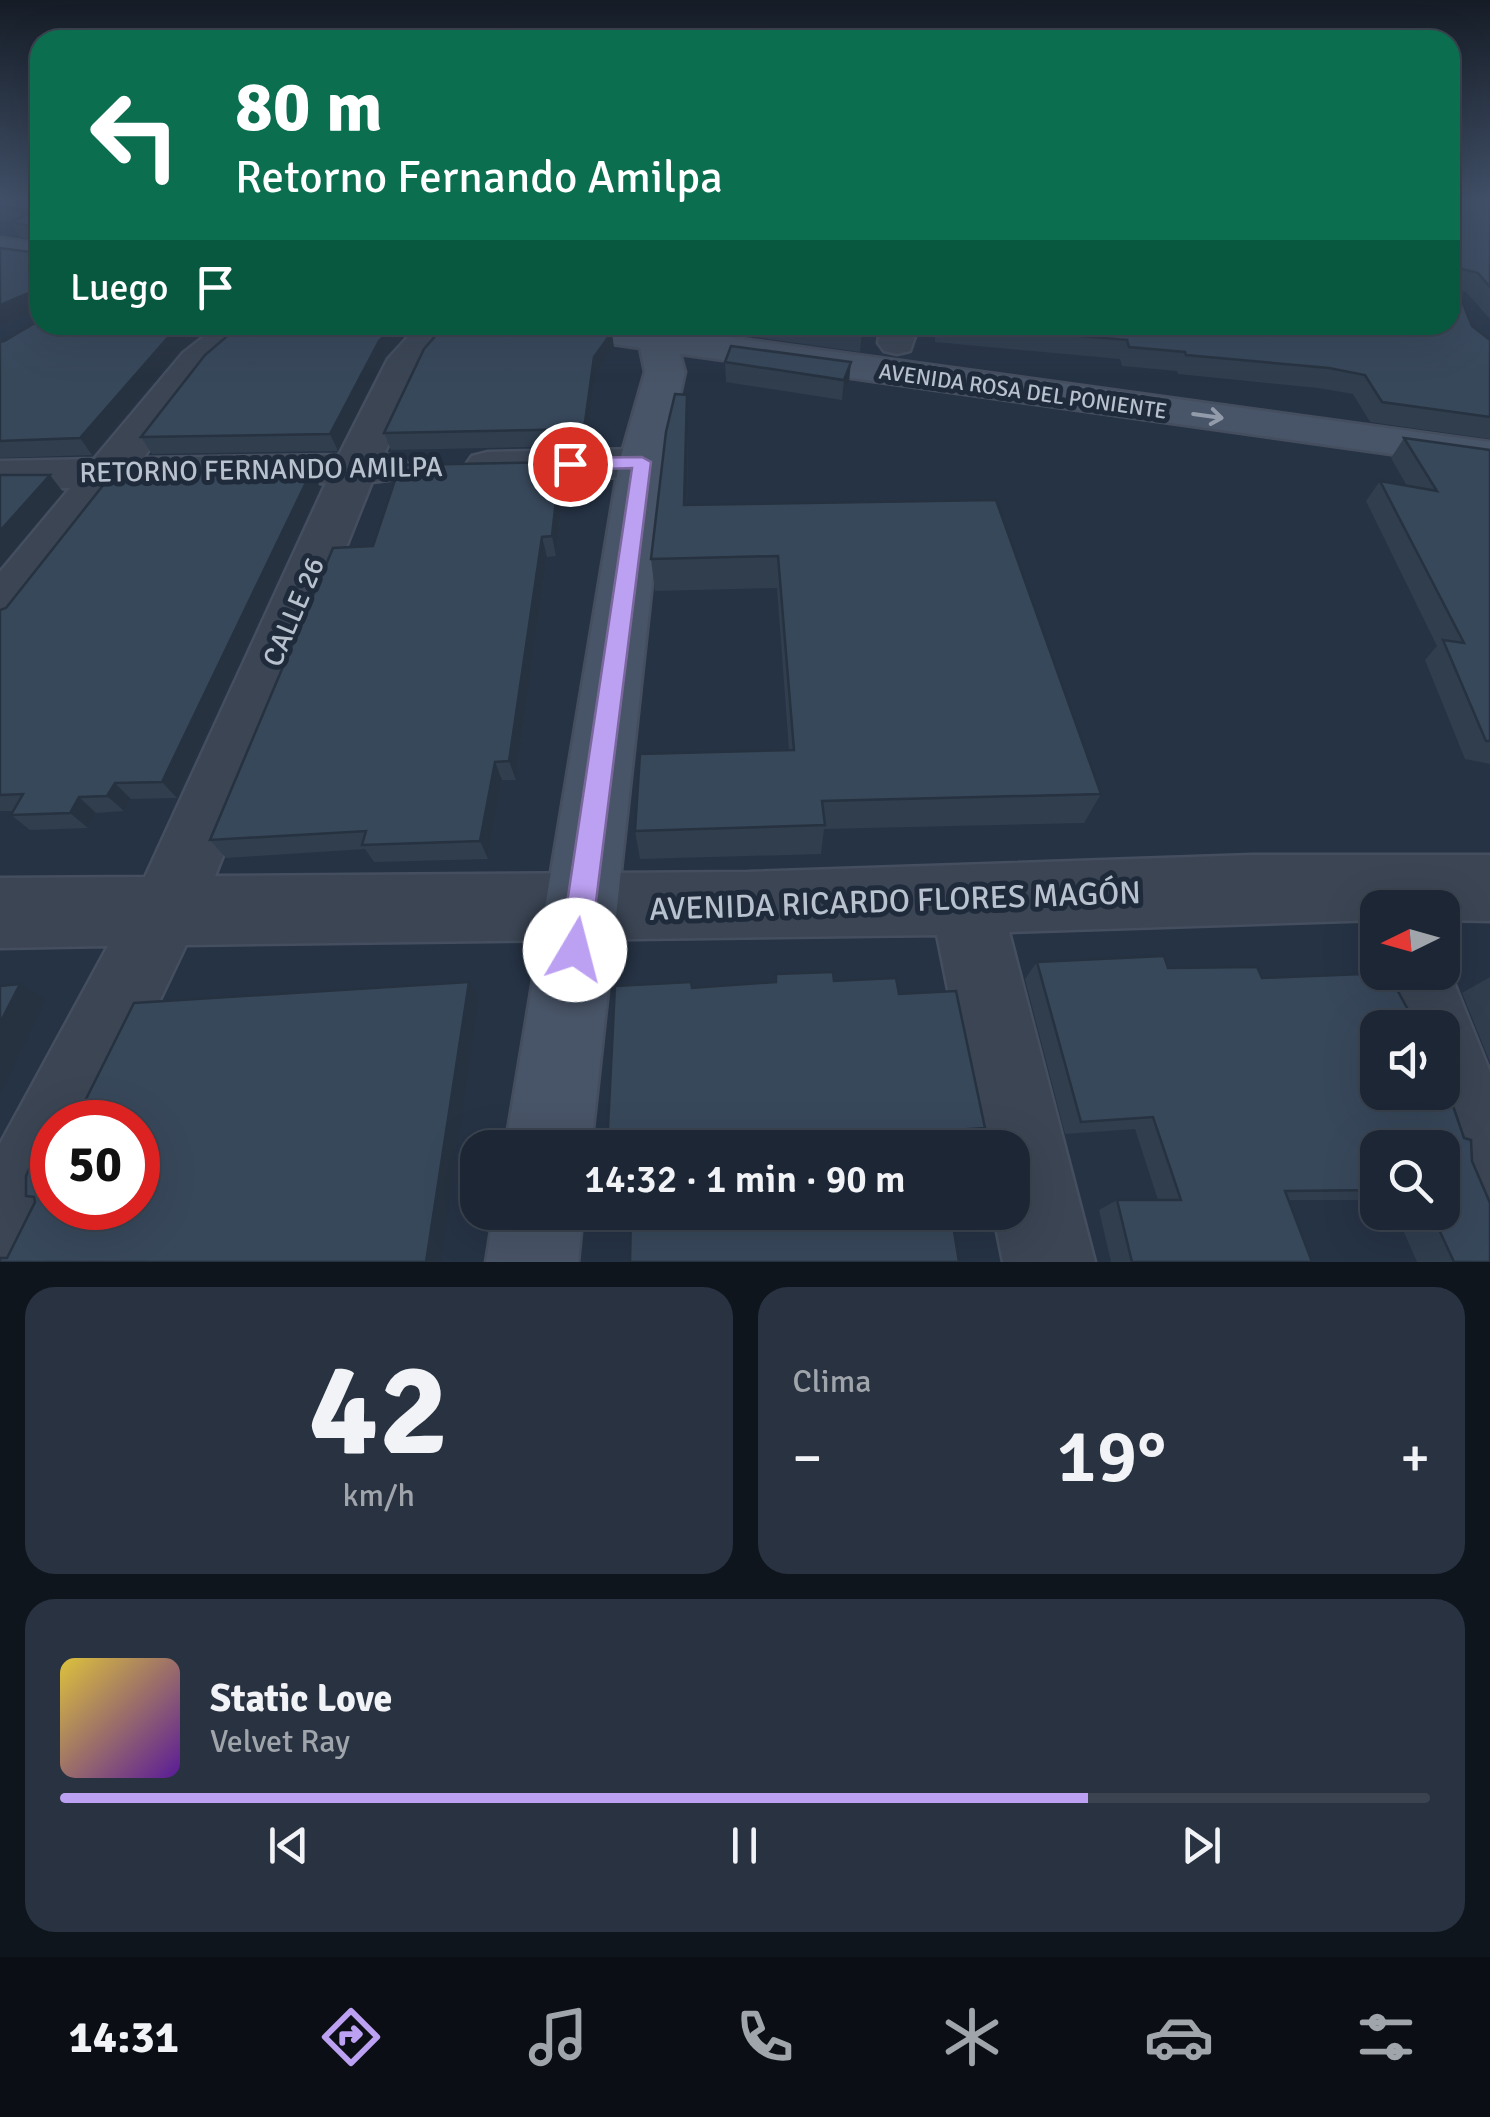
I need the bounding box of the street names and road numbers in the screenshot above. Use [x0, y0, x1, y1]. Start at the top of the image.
street label: AVENIDA ROSA DEL PONIENTE [877, 357, 1169, 425]
street label: RETORNO FERNANDO AMILPA [79, 450, 443, 490]
street label: CALLE 26 [256, 552, 332, 672]
street label: AVENIDA RICARDO FLORES MAGÓN [648, 873, 1142, 929]

